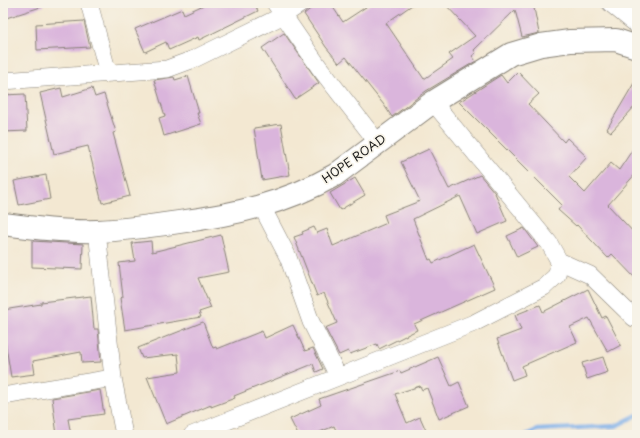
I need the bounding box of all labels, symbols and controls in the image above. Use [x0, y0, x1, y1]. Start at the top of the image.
street label: HOPE ROAD [318, 129, 389, 187]

